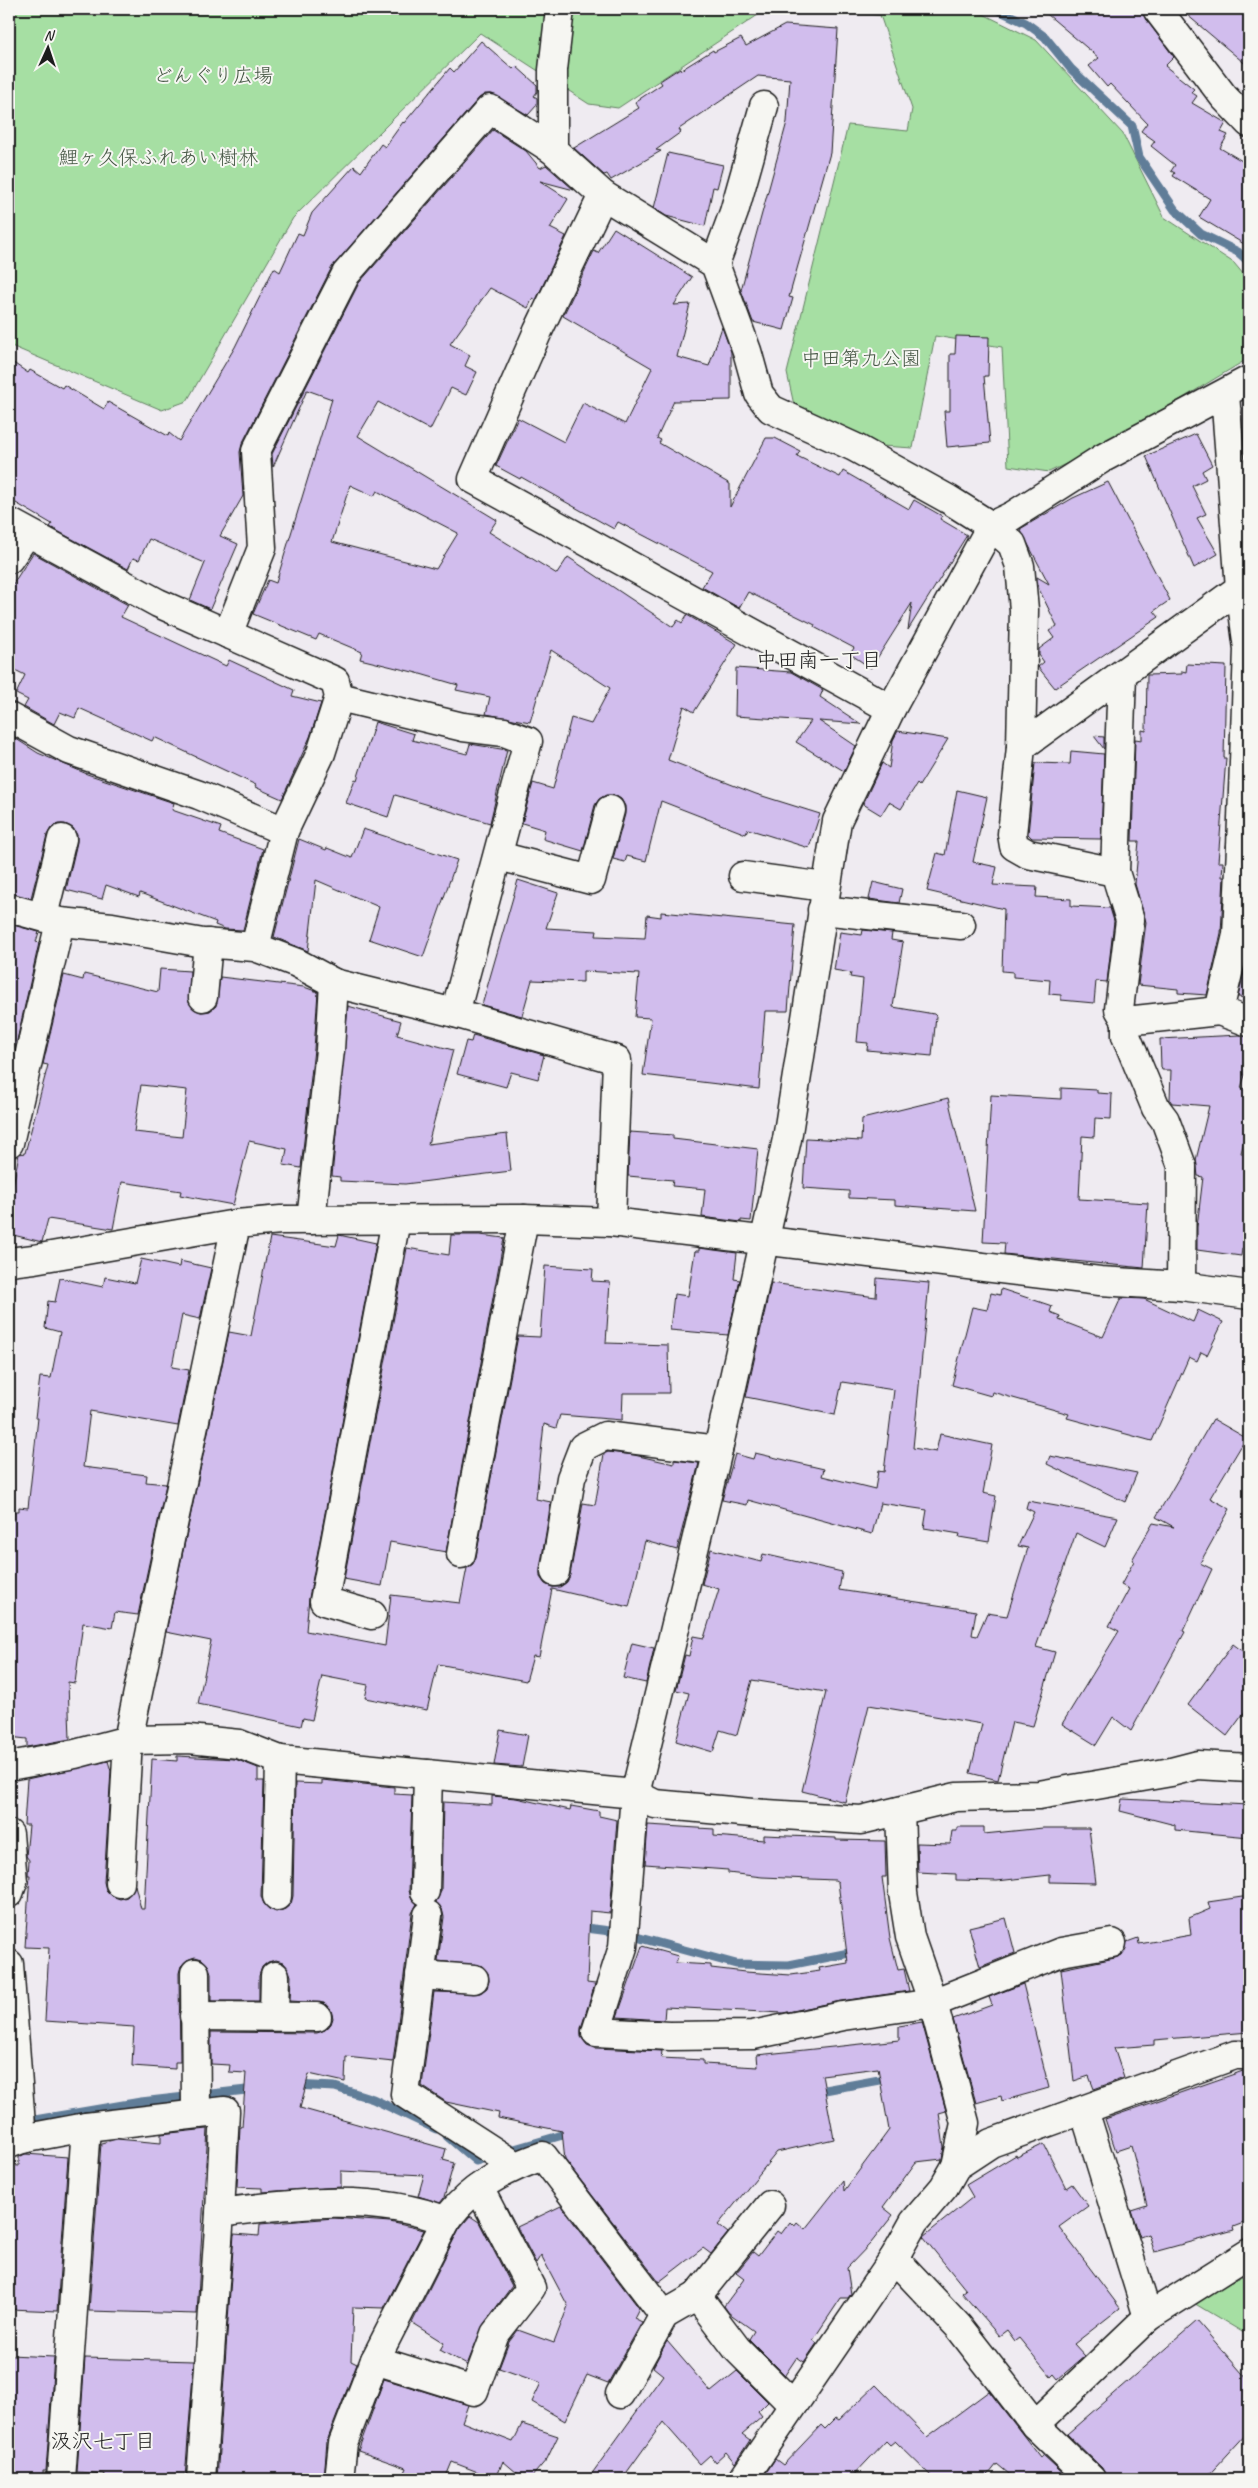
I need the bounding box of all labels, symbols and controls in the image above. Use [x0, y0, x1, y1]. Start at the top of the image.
north arrow [22, 22, 72, 72]
text: N [44, 27, 56, 44]
park label: どんぐり広場 [153, 63, 273, 88]
park label: 鯉ヶ久保ふれあい樹林 [58, 145, 258, 170]
park label: 中田第九公園 [801, 346, 921, 371]
district label: 中田南一丁目 [756, 647, 882, 673]
district label: 汲沢七丁目 [51, 2428, 156, 2454]

